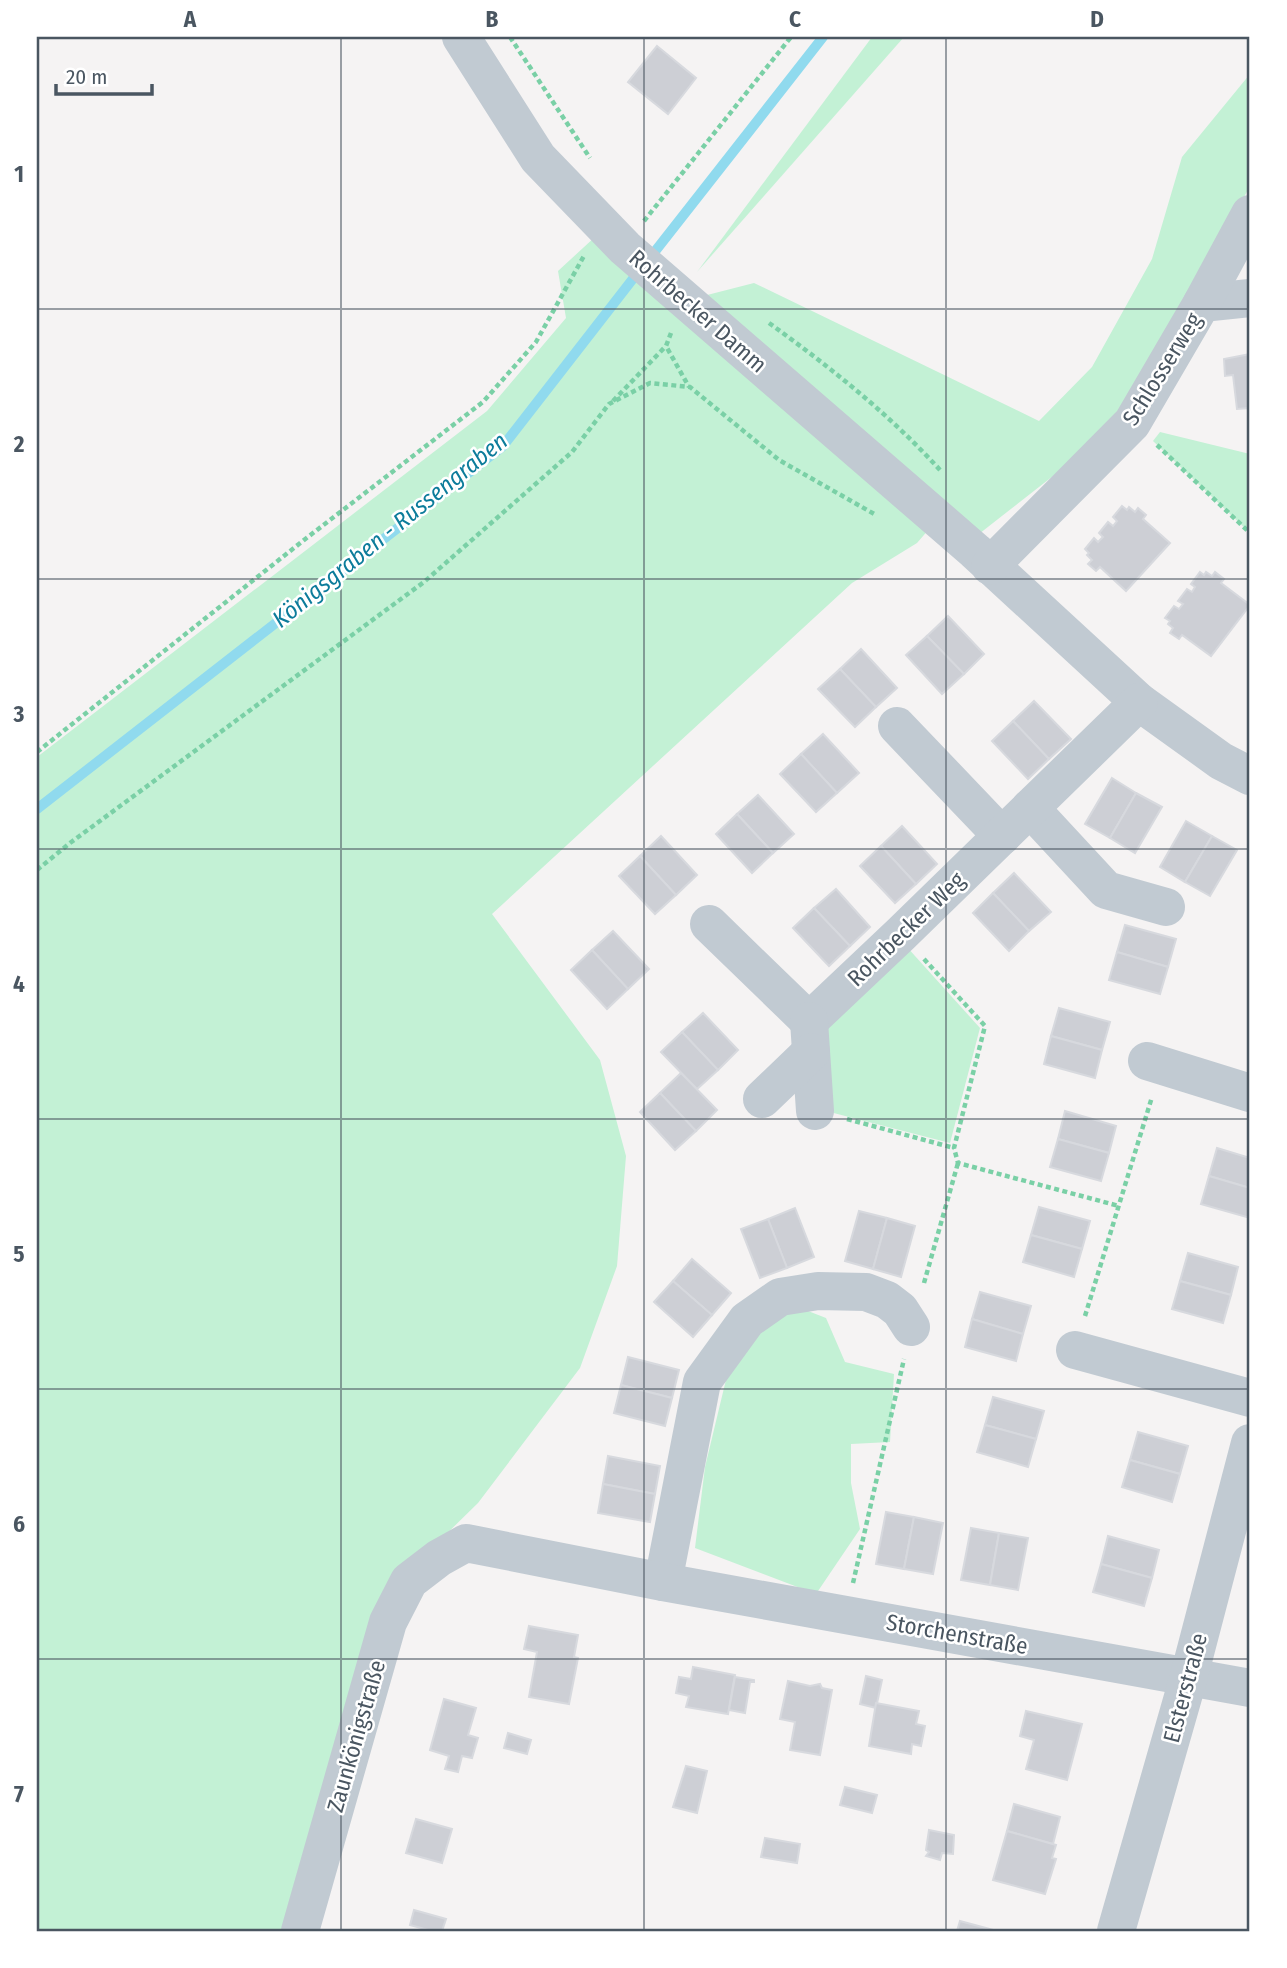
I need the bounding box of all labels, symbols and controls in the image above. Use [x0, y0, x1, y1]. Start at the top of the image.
text: A [183, 5, 197, 33]
text: B [486, 5, 499, 33]
text: C [789, 5, 801, 33]
text: D [1090, 5, 1104, 33]
scale bar [56, 52, 152, 96]
text: 20 m [66, 64, 107, 90]
text: 1 [14, 160, 24, 188]
street label: Rohrbecker Damm [624, 244, 772, 378]
street label: Schlosserweg [1116, 307, 1208, 430]
water label: Königsgraben - Russengraben [267, 427, 513, 633]
text: 2 [13, 430, 25, 458]
text: 3 [13, 700, 25, 728]
street label: Rohrbecker Weg [841, 866, 971, 992]
text: 4 [13, 970, 25, 998]
text: 5 [13, 1240, 25, 1268]
text: 6 [13, 1510, 25, 1538]
street label: Storchenstraße [884, 1608, 1030, 1660]
street label: Elsterstraße [1157, 1630, 1213, 1746]
street label: Zaunkönigstraße [321, 1657, 391, 1815]
text: 7 [14, 1780, 24, 1808]

